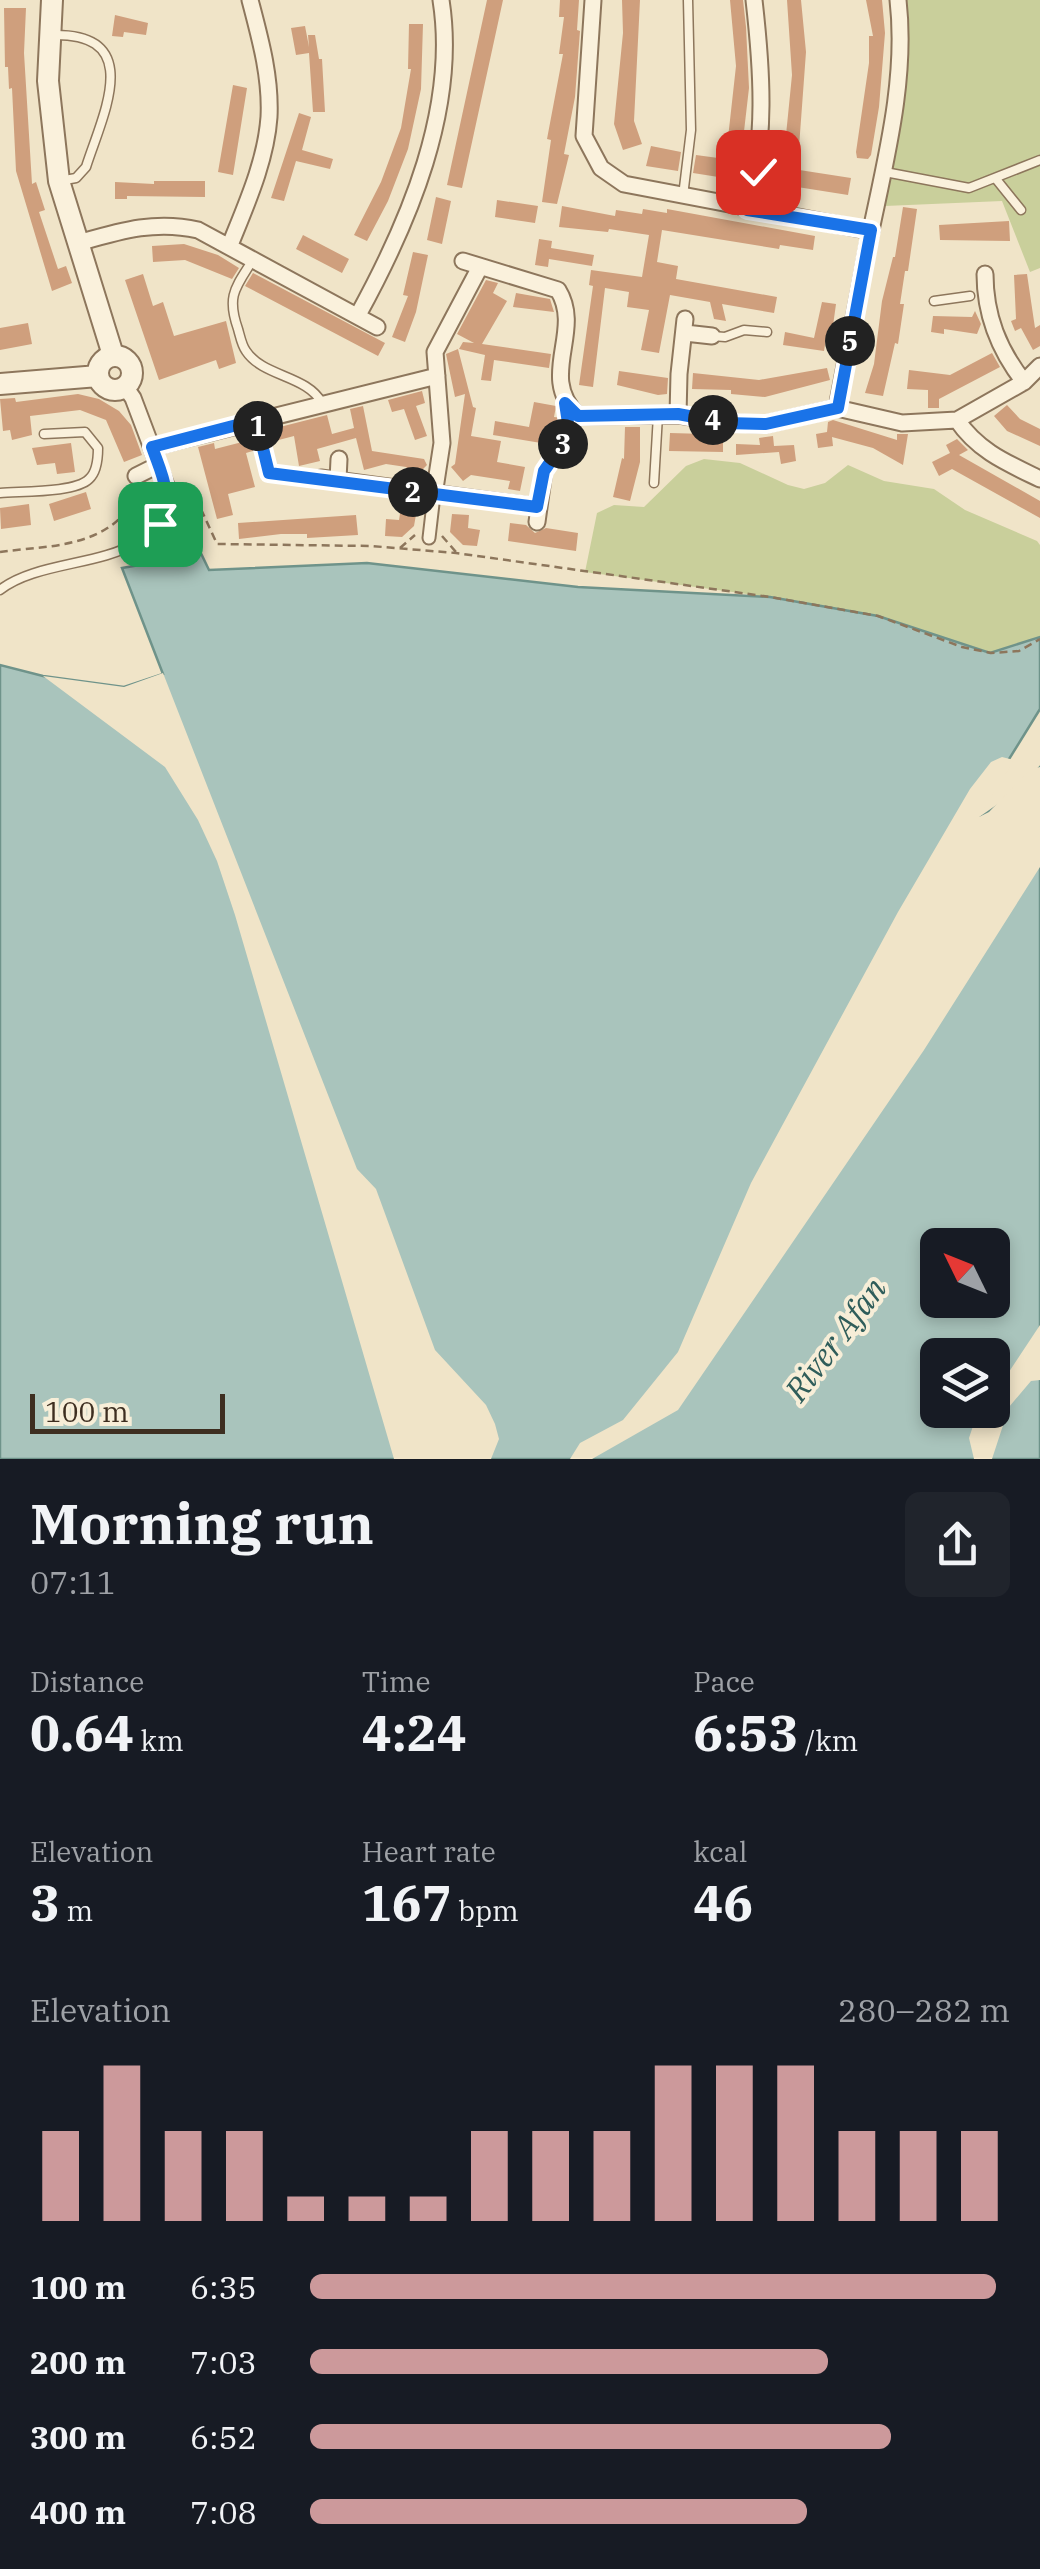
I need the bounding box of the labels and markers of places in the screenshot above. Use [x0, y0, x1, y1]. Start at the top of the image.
pin [716, 130, 801, 215]
pin: 5 [825, 316, 875, 366]
pin: 4 [688, 395, 738, 445]
pin: 1 [233, 401, 283, 451]
pin: 3 [538, 419, 588, 469]
pin: 2 [388, 467, 438, 517]
pin [118, 482, 203, 567]

